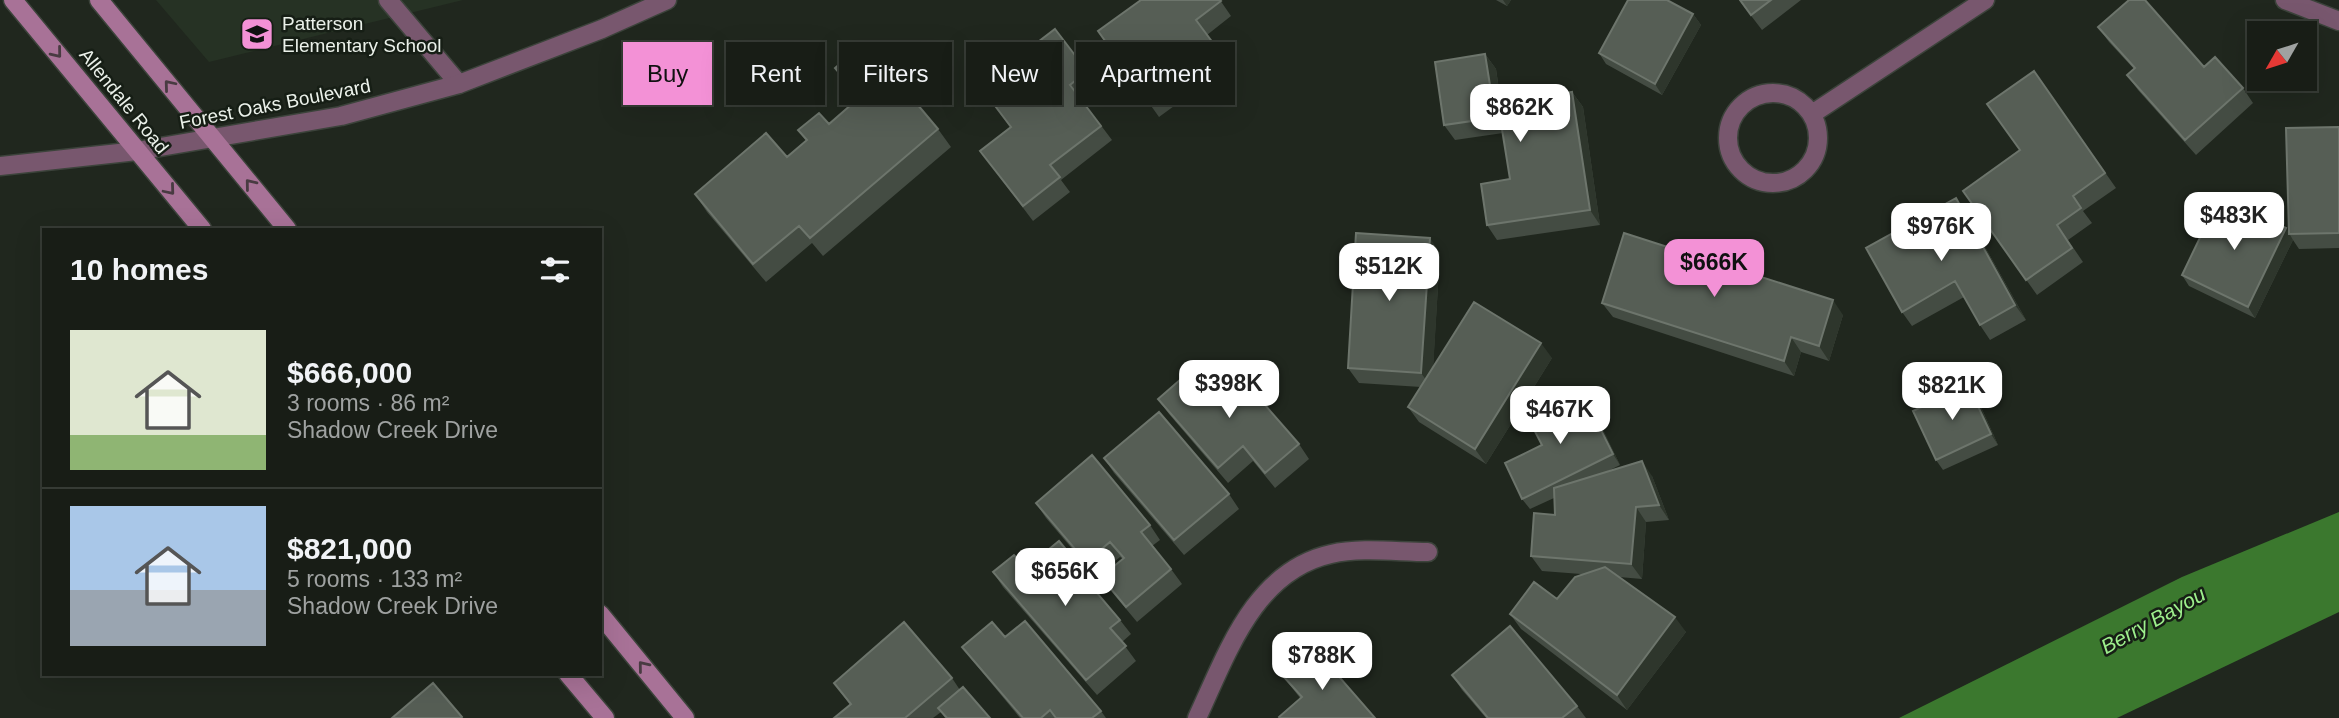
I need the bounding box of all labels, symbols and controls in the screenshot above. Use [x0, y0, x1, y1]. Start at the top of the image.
place label: Patterson Elementary School [282, 13, 441, 56]
school or university icon: Patterson Elementary School [238, 15, 276, 53]
north arrow [2247, 21, 2317, 91]
map controls [2247, 21, 2317, 91]
chip: Buy [623, 42, 712, 105]
chip: Rent [726, 42, 825, 105]
chip: Filters [839, 42, 952, 105]
chip: New [966, 42, 1062, 105]
chip: Apartment [1076, 42, 1235, 105]
street label: Allendale Road [75, 44, 173, 158]
one-way arrow [48, 45, 61, 57]
street label: Forest Oaks Boulevard [178, 75, 372, 133]
one-way arrow [165, 81, 178, 93]
pin: $862K [1471, 85, 1569, 144]
text: $862K [1486, 94, 1554, 120]
one-way arrow [246, 179, 258, 192]
one-way arrow [162, 182, 174, 195]
pin: $483K [2185, 192, 2283, 252]
text: $483K [2200, 202, 2268, 228]
pin: $976K [1892, 204, 1990, 263]
text: $976K [1907, 213, 1975, 239]
pin: $666K [1665, 240, 1763, 299]
pin: $512K [1340, 244, 1438, 303]
text: $666K [1680, 249, 1748, 275]
icon: filters [536, 251, 574, 289]
text: 10 homes [70, 253, 208, 286]
text: $512K [1355, 253, 1423, 279]
text: $666,000 [287, 356, 412, 389]
icon: home [126, 358, 210, 442]
pin: $398K [1180, 360, 1278, 420]
pin: $821K [1903, 362, 2001, 422]
text: $398K [1195, 370, 1263, 396]
text: $821K [1918, 372, 1986, 398]
pin: $467K [1511, 386, 1609, 446]
text: 3 rooms · 86 m² [287, 390, 449, 416]
text: $467K [1526, 396, 1594, 422]
text: Shadow Creek Drive [287, 417, 498, 443]
text: $821,000 [287, 532, 412, 565]
icon: home [126, 534, 210, 618]
pin: $656K [1016, 548, 1114, 608]
text: $656K [1031, 558, 1099, 584]
text: 5 rooms · 133 m² [287, 566, 462, 592]
water label: Berry Bayou [2097, 582, 2209, 658]
text: Shadow Creek Drive [287, 593, 498, 619]
pin: $788K [1273, 632, 1371, 692]
text: $788K [1288, 642, 1356, 668]
one-way arrow [638, 661, 651, 673]

